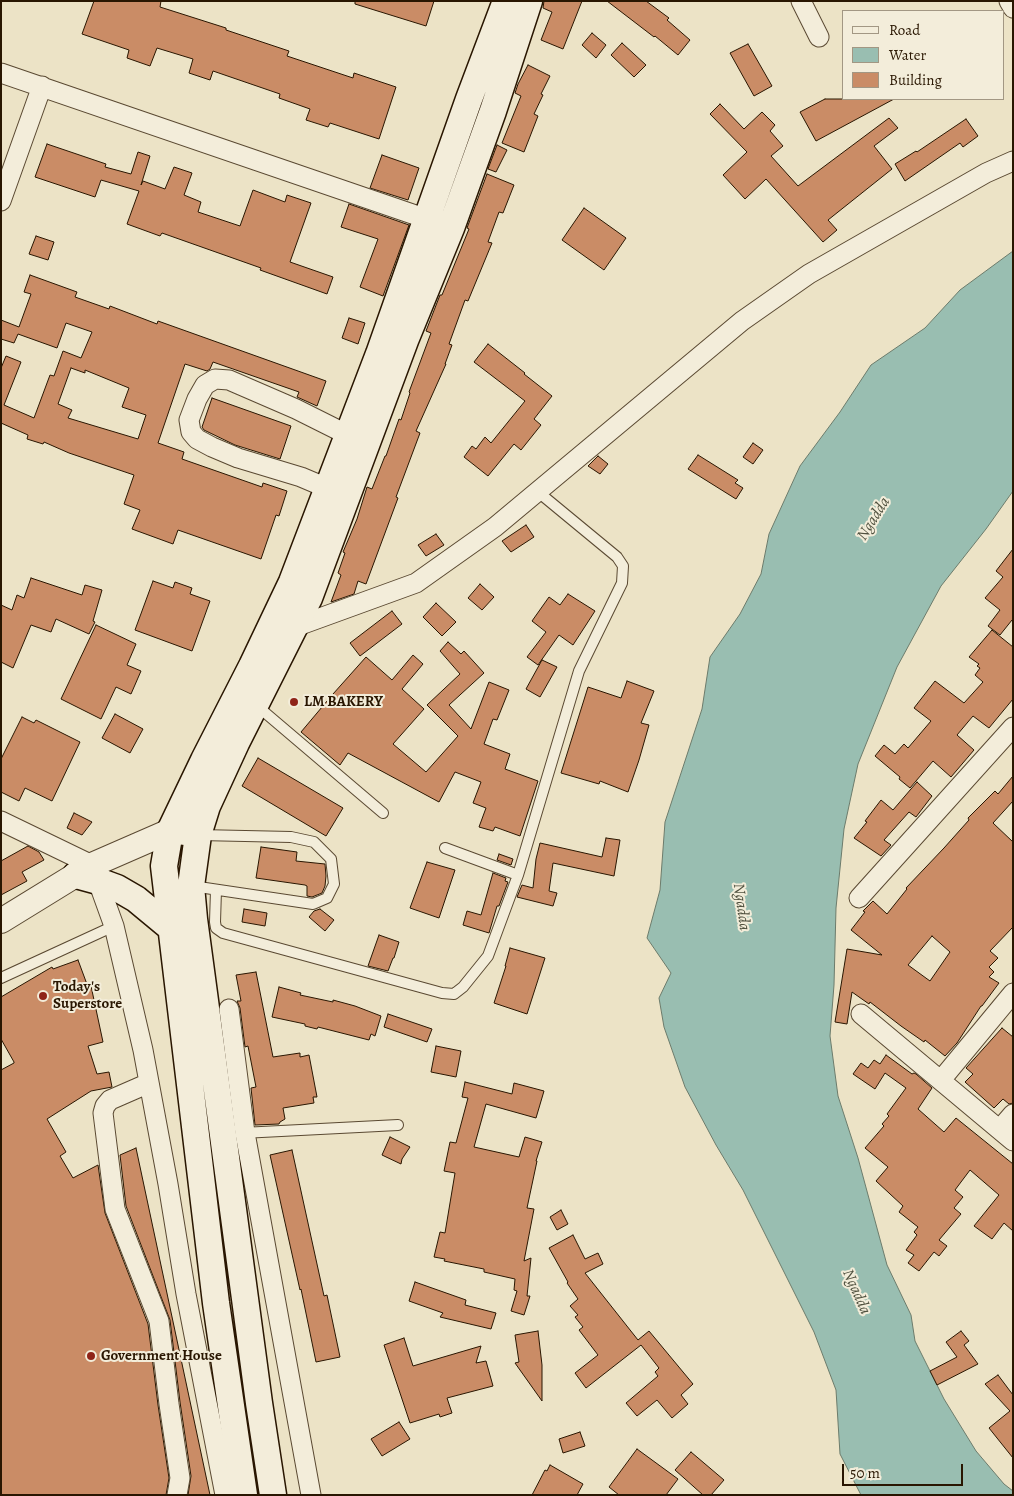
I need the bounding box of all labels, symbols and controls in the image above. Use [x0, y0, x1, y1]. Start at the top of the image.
legend [842, 10, 1004, 100]
text: Road [889, 20, 920, 40]
text: Water [889, 45, 926, 65]
text: Building [889, 70, 942, 90]
water label: Ngadda [853, 494, 895, 544]
place label: LM BAKERY [304, 693, 383, 711]
marker: LM BAKERY [288, 696, 300, 708]
water label: Ngadda [728, 882, 754, 932]
place label: Today's Superstore [53, 978, 122, 1013]
marker: Today's Superstore [37, 990, 49, 1002]
water label: Ngadda [838, 1266, 874, 1318]
place label: Government House [101, 1347, 222, 1365]
marker: Government House [85, 1350, 97, 1362]
scale bar [844, 1454, 965, 1486]
text: 50 m [850, 1463, 880, 1483]

